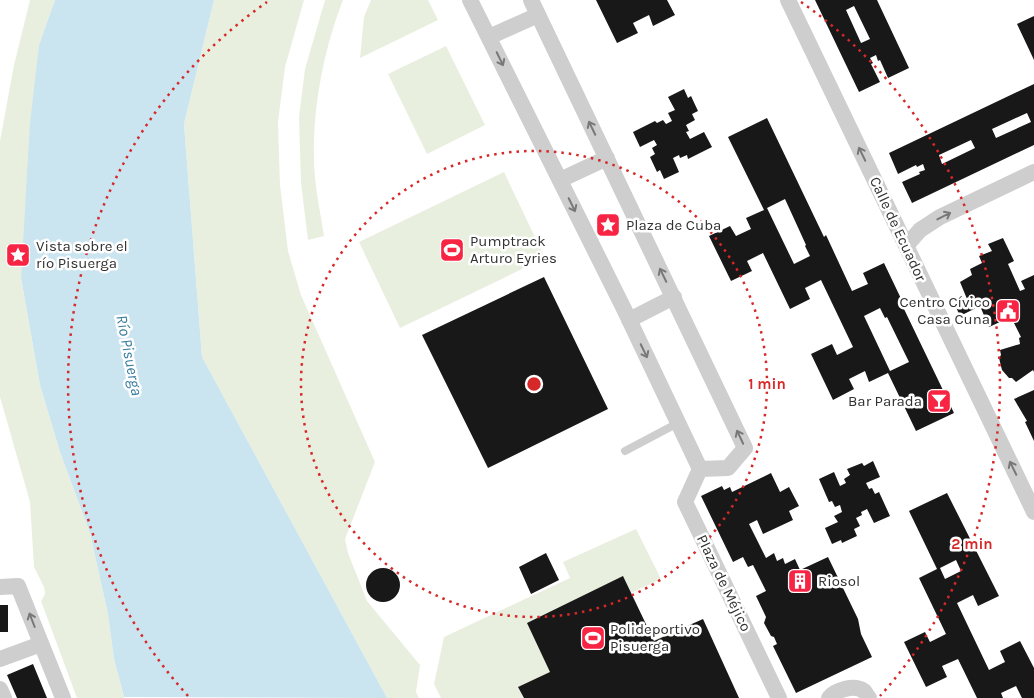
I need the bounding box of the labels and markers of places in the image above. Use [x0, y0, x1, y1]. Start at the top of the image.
place icon: Plaza de Cuba [595, 212, 621, 238]
place label: Plaza de Cuba [626, 216, 721, 234]
place label: Pumptrack Arturo Eyries [470, 232, 557, 267]
place label: Vista sobre el río Pisuerga [36, 237, 128, 272]
sports icon: Pumptrack Arturo Eyries [439, 237, 465, 263]
place icon: Vista sobre el río Pisuerga [5, 242, 31, 268]
place label: Centro Cívico Casa Cuna [900, 293, 990, 328]
public building icon: Centro Cívico Casa Cuna [995, 298, 1021, 324]
centre of rings [525, 375, 543, 393]
bar icon: Bar Parada [926, 388, 952, 414]
place label: Bar Parada [848, 392, 922, 410]
building icon: Riosol [787, 568, 813, 594]
place label: Riosol [818, 572, 860, 590]
place label: Polideportivo Pisuerga [610, 620, 700, 655]
sports icon: Polideportivo Pisuerga [580, 625, 606, 651]

